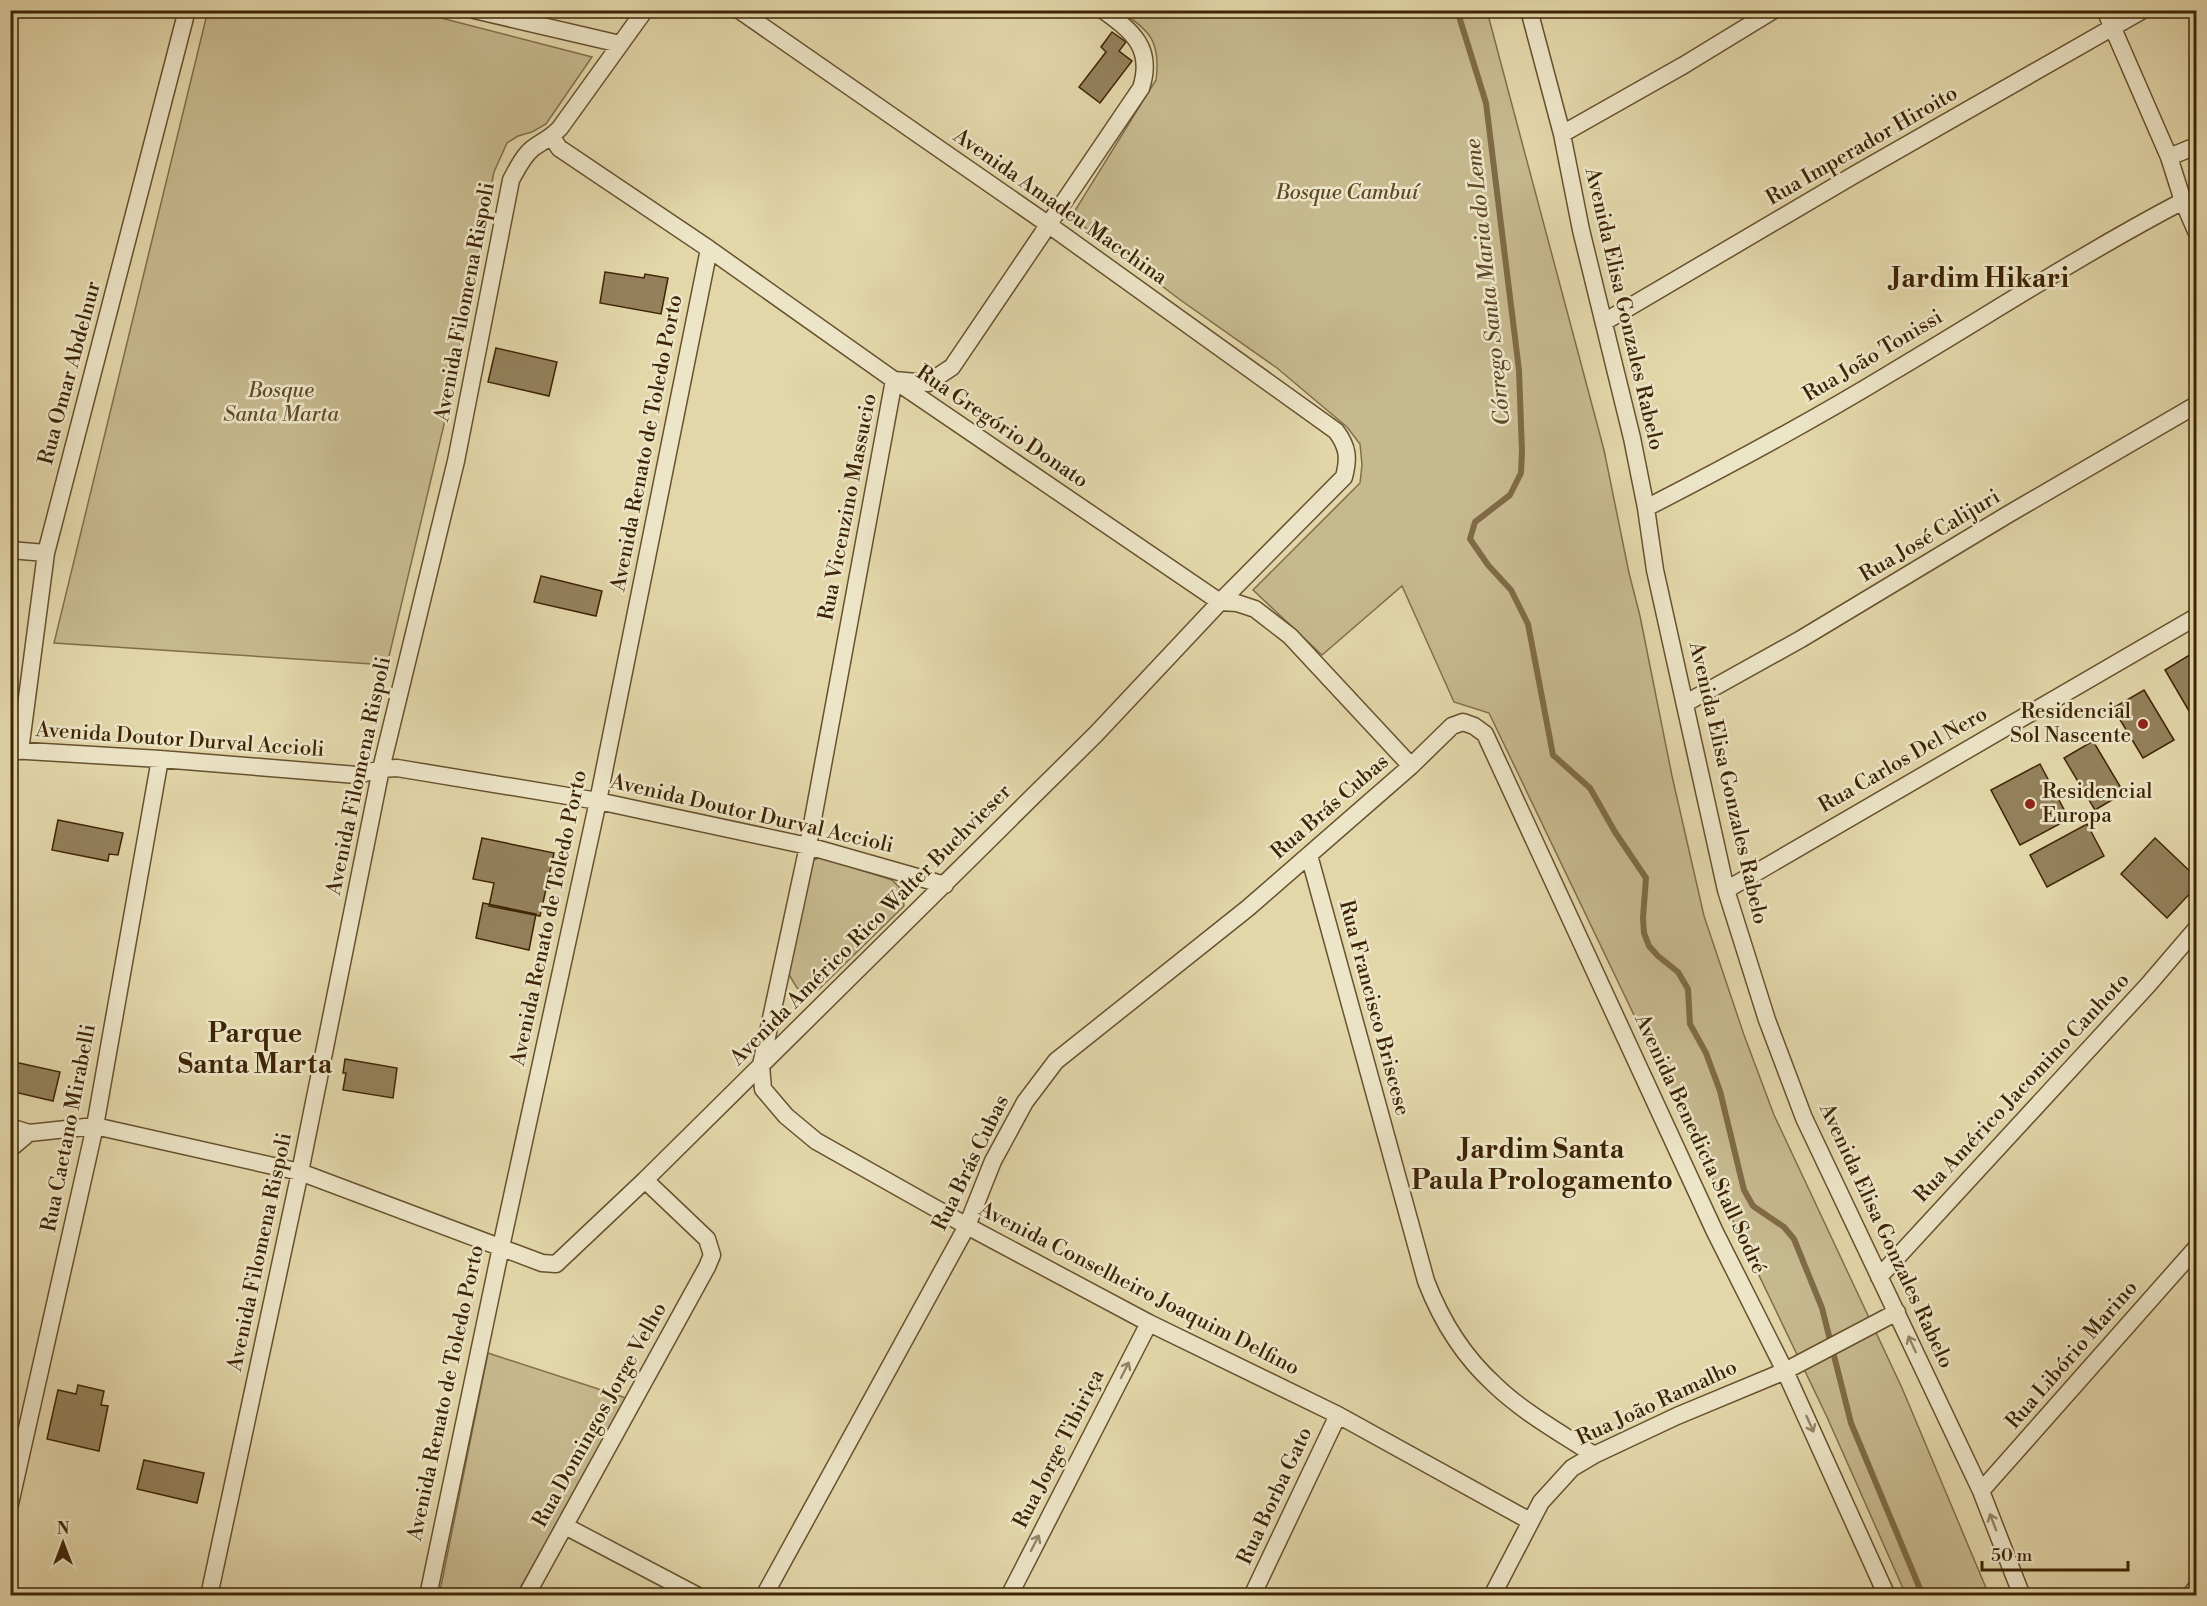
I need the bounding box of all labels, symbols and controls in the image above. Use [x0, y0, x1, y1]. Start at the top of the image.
street label: Rua Imperador Hiroito [1761, 80, 1963, 212]
street label: Avenida Amadeu Macchina [947, 122, 1172, 291]
water label: Córrego Santa Maria do Leme [1460, 137, 1516, 427]
street label: Avenida Elisa Gonzales Rabelo [1579, 164, 1669, 453]
street label: Avenida Filomena Rispoli [429, 180, 501, 425]
park label: Bosque Cambuí [1274, 180, 1421, 206]
district label: Jardim Hikari [1887, 262, 2070, 296]
street label: Rua Omar Abdelnur [33, 279, 107, 467]
street label: Avenida Renato de Toledo Porto [605, 292, 689, 595]
street label: Rua João Tonissi [1798, 304, 1948, 408]
street label: Rua Gregório Donato [911, 360, 1093, 494]
park label: Bosque Santa Marta [223, 378, 339, 428]
street label: Rua Vicenzino Massucio [813, 391, 883, 623]
street label: Rua José Calijuri [1855, 484, 2005, 588]
street label: Avenida Elisa Gonzales Rabelo [1683, 638, 1773, 927]
street label: Avenida Filomena Rispoli [321, 654, 397, 899]
place label: Residencial Sol Nascente [2010, 699, 2131, 749]
street label: Rua Carlos Del Nero [1814, 701, 1992, 819]
street label: Avenida Doutor Durval Accioli [34, 717, 325, 763]
marker: Residencial Sol Nascente [2136, 717, 2150, 731]
street label: Rua Brás Cubas [1266, 749, 1394, 865]
street label: Avenida Renato de Toledo Porto [505, 768, 593, 1069]
street label: Avenida Doutor Durval Accioli [607, 769, 896, 859]
street label: Avenida Américo Rico Walter Buchvieser [724, 779, 1017, 1072]
place label: Residencial Europa [2042, 779, 2153, 829]
marker: Residencial Europa [2023, 797, 2037, 811]
street label: Rua Francisco Briscese [1333, 897, 1415, 1119]
street label: Rua Américo Jacomino Canhoto [1909, 968, 2135, 1208]
street label: Avenida Benedicta Stall Sodré [1628, 1009, 1772, 1278]
district label: Parque Santa Marta [178, 1017, 333, 1082]
street label: Rua Caetano Mirabelli [36, 1022, 102, 1234]
street label: Rua Brás Cubas [927, 1091, 1015, 1235]
street label: Avenida Elisa Gonzales Rabelo [1813, 1098, 1959, 1373]
street label: Avenida Filomena Rispoli [222, 1130, 298, 1375]
district label: Jardim Santa Paula Prologamento [1411, 1133, 1673, 1198]
street label: Avenida Conselheiro Joaquim Delfino [973, 1196, 1304, 1382]
street label: Avenida Renato de Toledo Porto [402, 1243, 490, 1544]
street label: Rua Libório Marino [2000, 1275, 2144, 1435]
street label: Rua Domingos Jorge Velho [527, 1298, 673, 1532]
one-way arrow [1906, 1336, 1918, 1354]
street label: Rua João Ramalho [1573, 1354, 1741, 1452]
one-way arrow [1119, 1362, 1131, 1379]
street label: Rua Jorge Tibiriça [1008, 1365, 1110, 1533]
one-way arrow [1804, 1415, 1816, 1433]
street label: Rua Borba Gato [1232, 1423, 1318, 1569]
north arrow [33, 1513, 93, 1573]
one-way arrow [1987, 1513, 1998, 1531]
text: N [57, 1519, 70, 1539]
scale bar [1982, 1534, 2128, 1572]
one-way arrow [1030, 1535, 1042, 1553]
text: 50 m [1991, 1544, 2033, 1567]

